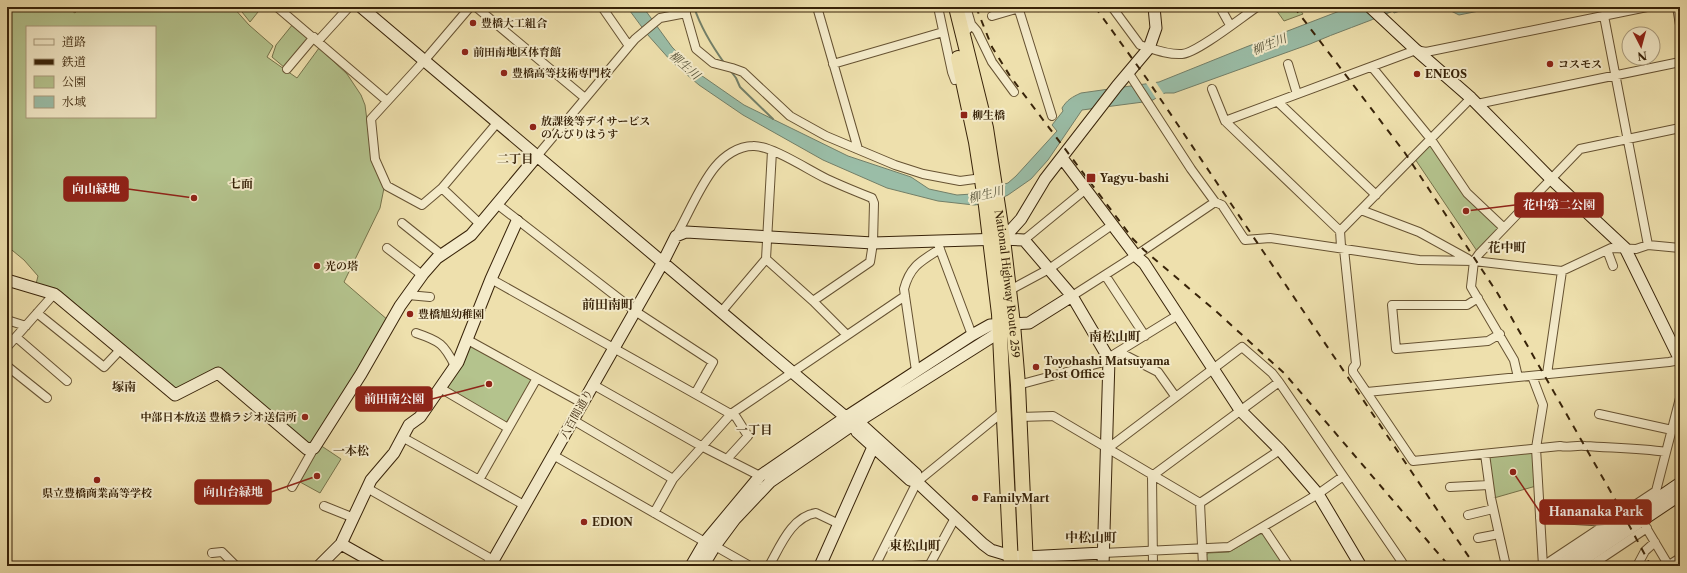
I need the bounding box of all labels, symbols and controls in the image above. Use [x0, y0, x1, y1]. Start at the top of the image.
place label: 豊橋大工組合 [481, 16, 548, 30]
marker: 豊橋大工組合 [468, 18, 478, 28]
legend [26, 26, 156, 118]
north arrow [1621, 26, 1661, 66]
water label: 柳生川 [1249, 30, 1290, 58]
text: 道路 [62, 34, 86, 49]
place label: 前田南地区体育館 [473, 45, 561, 59]
marker: 前田南地区体育館 [460, 47, 470, 57]
water label: 柳生川 [666, 48, 705, 84]
text: N [1636, 48, 1648, 63]
text: 鉄道 [61, 54, 86, 69]
place label: コスモス [1558, 57, 1602, 71]
marker: コスモス [1545, 59, 1555, 69]
place label: 豊橋高等技術専門校 [512, 66, 611, 80]
place label: ENEOS [1425, 67, 1467, 81]
marker: 豊橋高等技術専門校 [499, 68, 509, 78]
marker: ENEOS [1412, 69, 1422, 79]
text: 公園 [62, 74, 86, 89]
text: 水域 [62, 94, 86, 109]
place label: 柳生橋 [972, 108, 1005, 122]
marker: 柳生橋 [959, 110, 969, 120]
place label: 放課後等デイサービス のんびりはうす [541, 114, 650, 141]
marker: 放課後等デイサービス のんびりはうす [528, 122, 538, 132]
district label: 二丁目 [497, 151, 533, 166]
place label: Yagyu-bashi [1099, 171, 1169, 185]
marker: Yagyu-bashi [1085, 172, 1097, 184]
district label: 七面 [229, 176, 253, 191]
callout: 向山緑地 [64, 177, 128, 201]
text: 向山緑地 [72, 181, 120, 196]
water label: 柳生川 [967, 182, 1007, 206]
callout: 花中第二公園 [1515, 193, 1603, 217]
text: 花中第二公園 [1523, 197, 1595, 212]
street label: National Highway Route 259 [992, 209, 1023, 358]
district label: 花中町 [1487, 239, 1527, 255]
place label: 光の塔 [325, 259, 359, 273]
marker: 光の塔 [312, 261, 322, 271]
district label: 前田南町 [582, 296, 634, 312]
place label: 豊橋旭幼稚園 [418, 307, 484, 321]
marker: 豊橋旭幼稚園 [405, 309, 415, 319]
district label: 南松山町 [1089, 328, 1141, 344]
place label: Toyohashi Matsuyama Post Office [1044, 354, 1171, 381]
marker: Toyohashi Matsuyama Post Office [1031, 362, 1041, 372]
district label: 塚南 [112, 379, 136, 394]
callout: 前田南公園 [356, 387, 432, 411]
street label: 八百間通り [557, 387, 595, 441]
text: 前田南公園 [364, 391, 424, 406]
place label: 中部日本放送 豊橋ラジオ送信所 [140, 410, 297, 424]
marker: 中部日本放送 豊橋ラジオ送信所 [300, 412, 310, 422]
district label: 一丁目 [736, 422, 772, 437]
district label: 一本松 [333, 443, 369, 458]
marker: 県立豊橋商業高等学校 [92, 475, 102, 485]
callout: 向山台緑地 [195, 480, 271, 504]
text: 向山台緑地 [203, 484, 263, 499]
place label: 県立豊橋商業高等学校 [42, 486, 152, 500]
place label: FamilyMart [983, 491, 1050, 505]
marker: FamilyMart [970, 493, 980, 503]
callout: Hananaka Park [1540, 500, 1651, 524]
text: Hananaka Park [1549, 504, 1644, 519]
place label: EDION [592, 515, 633, 529]
marker: EDION [579, 517, 589, 527]
district label: 中松山町 [1065, 529, 1117, 545]
district label: 東松山町 [889, 537, 941, 553]

